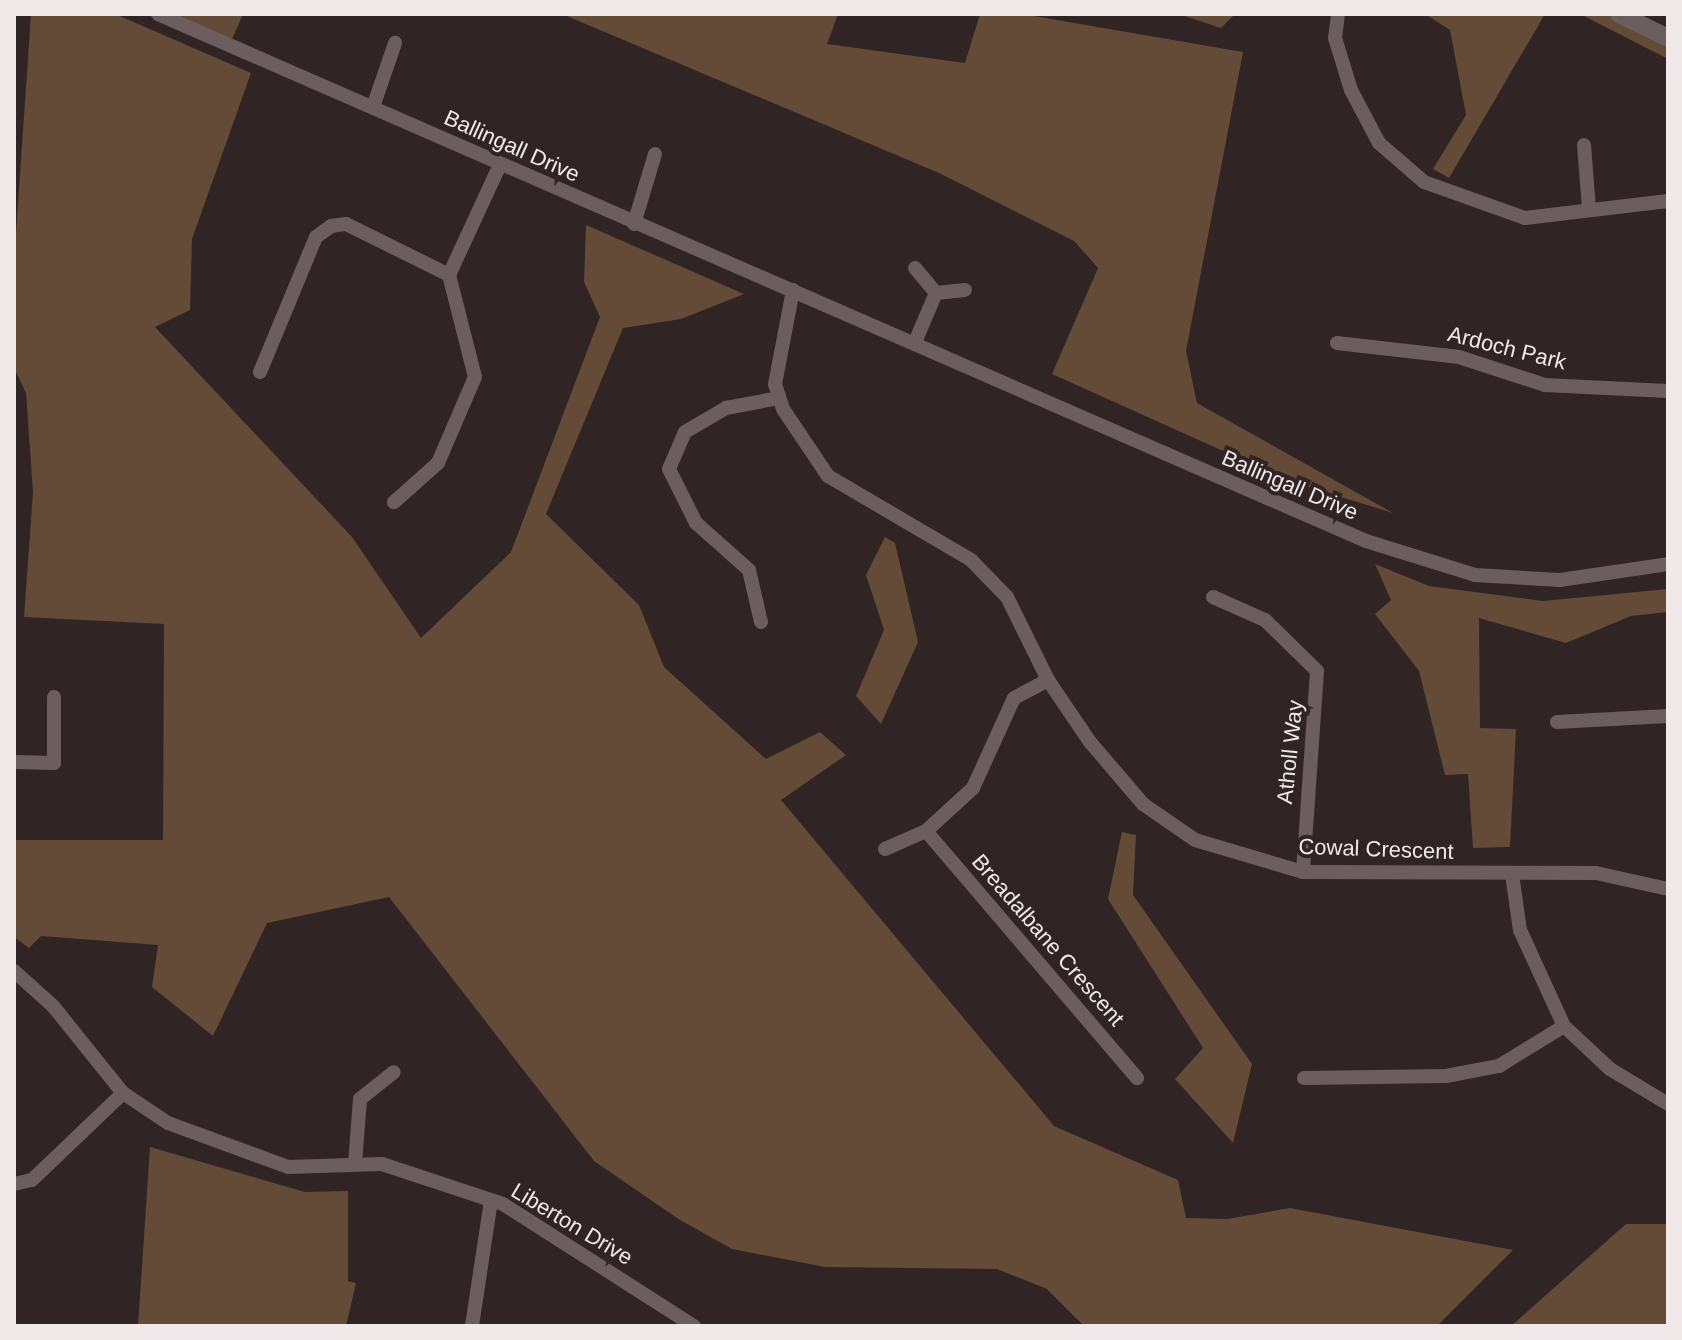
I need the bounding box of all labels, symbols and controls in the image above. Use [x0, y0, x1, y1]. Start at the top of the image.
street label: Ballingall Drive [440, 104, 584, 188]
street label: Ardoch Park [1445, 321, 1569, 375]
street label: Ballingall Drive [1218, 444, 1362, 526]
street label: Atholl Way [1271, 699, 1309, 805]
street label: Cowal Crescent [1298, 833, 1454, 865]
street label: Breadalbane Crescent [966, 849, 1130, 1031]
street label: Liberton Drive [507, 1177, 637, 1271]

